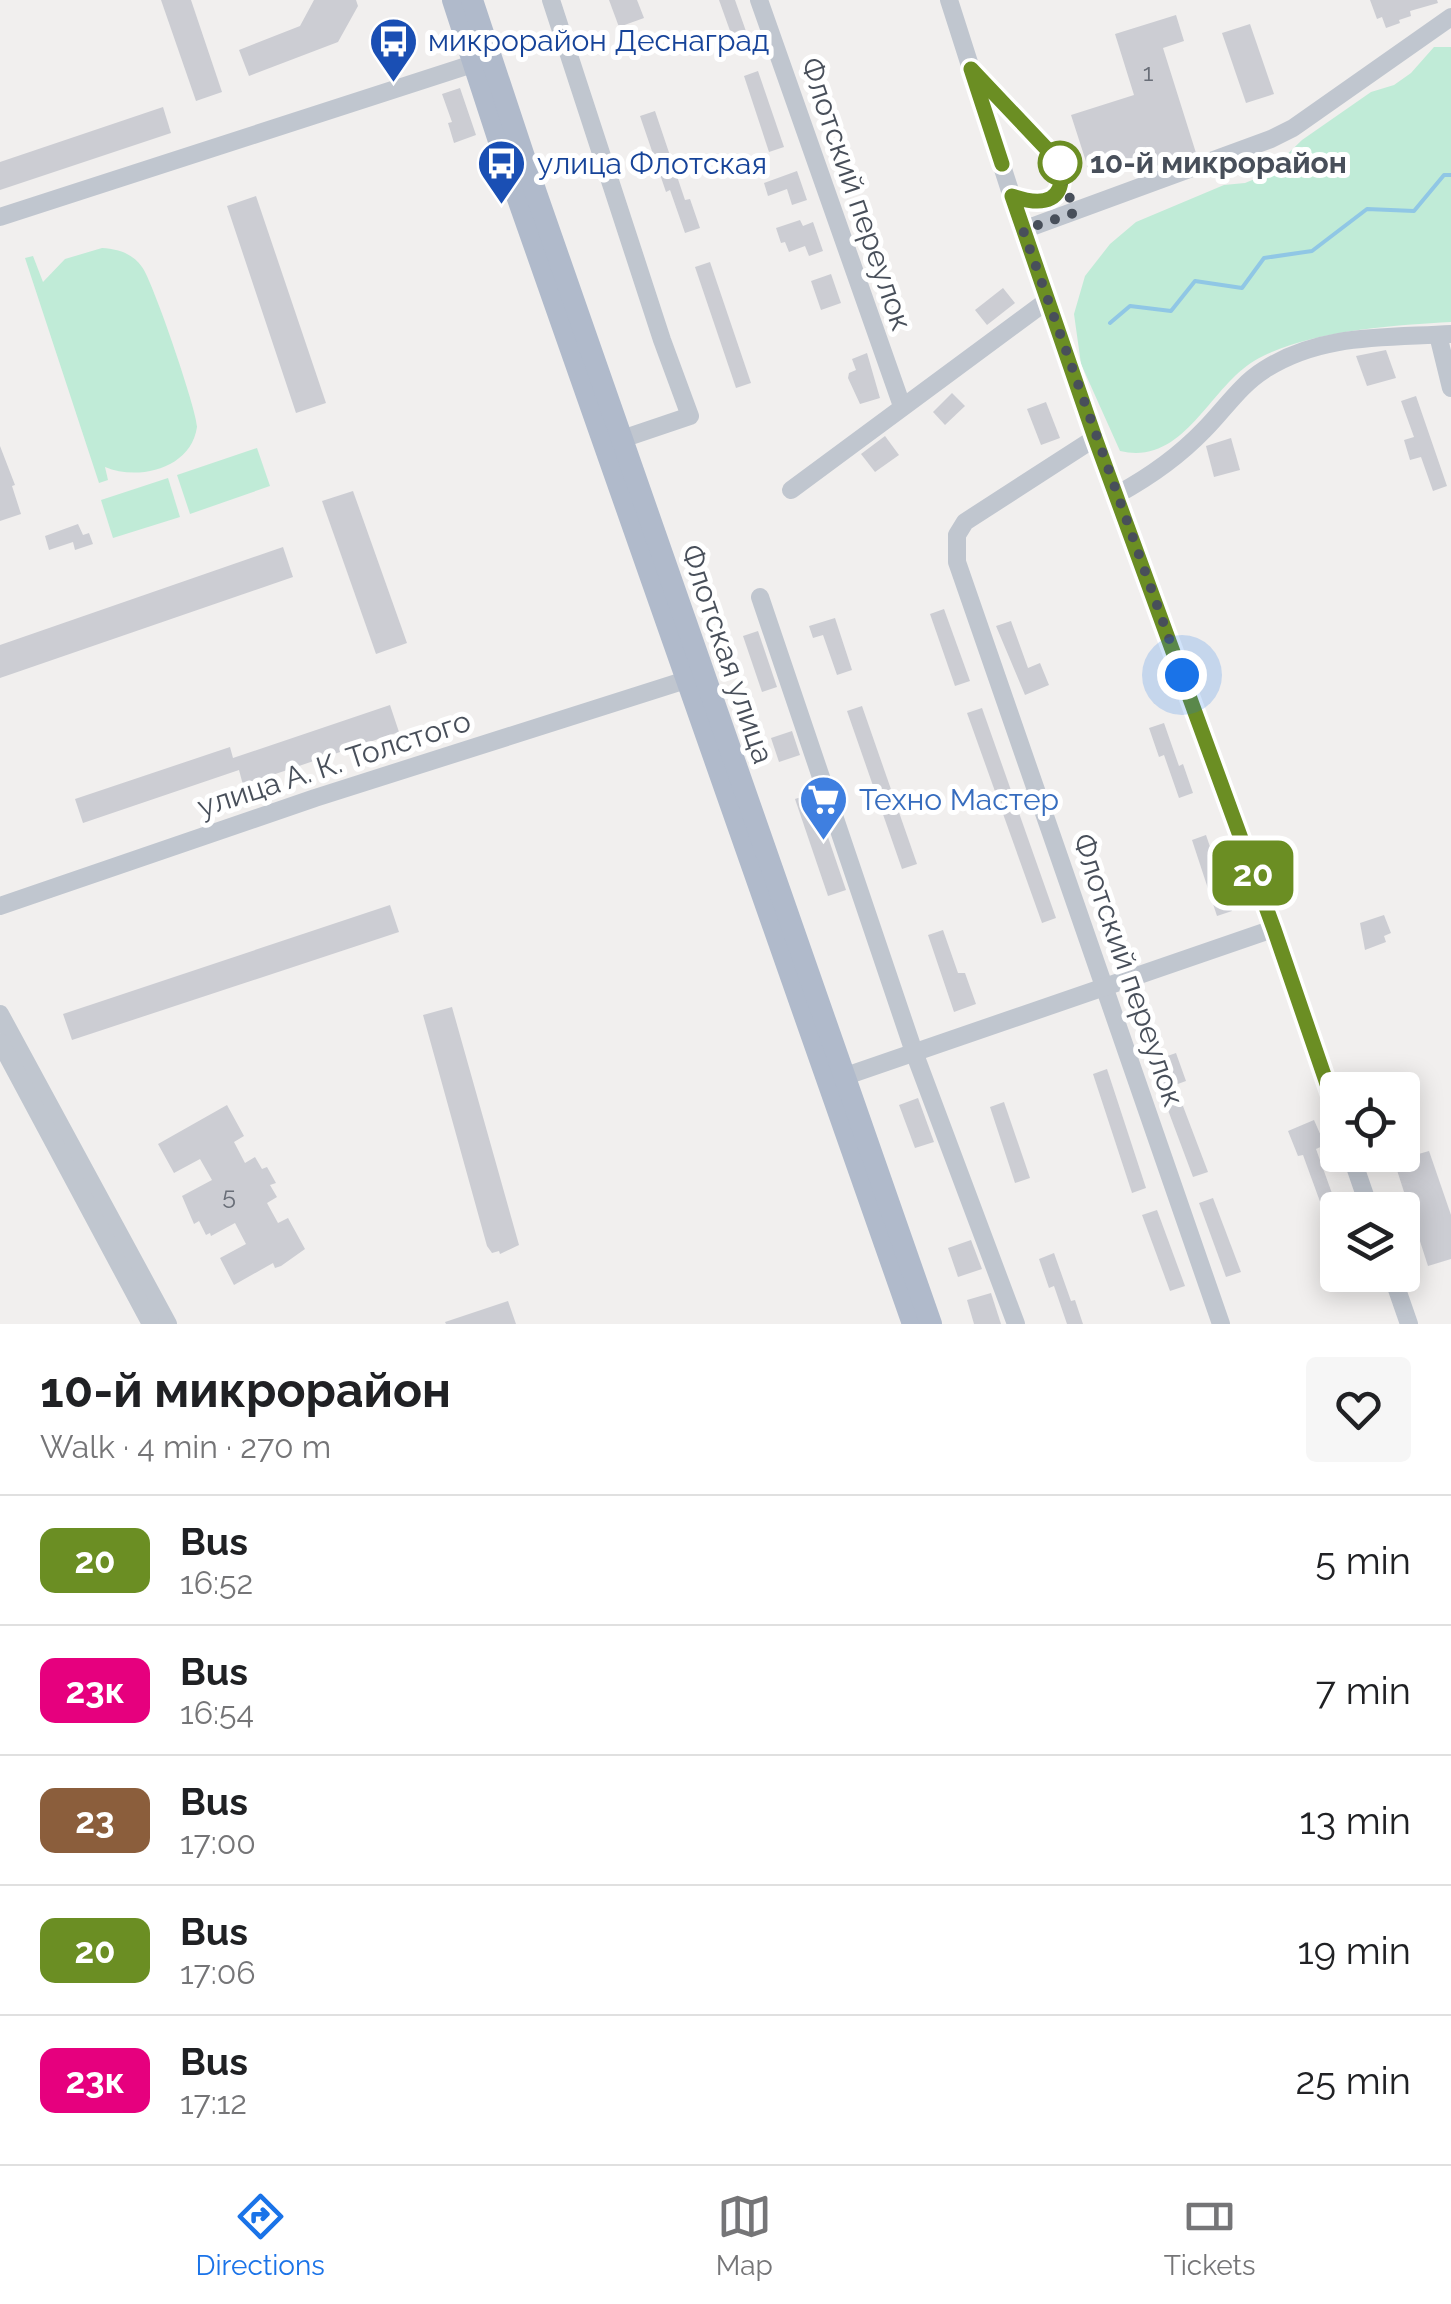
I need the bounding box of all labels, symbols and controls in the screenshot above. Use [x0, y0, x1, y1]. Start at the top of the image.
bus stop icon: микрорайон Деснаград [367, 15, 419, 83]
place label: микрорайон Деснаград [428, 23, 769, 58]
street label: Флотский переулок [793, 53, 920, 335]
house number: 1 [1143, 57, 1154, 87]
bus stop icon: улица Флотская [476, 138, 528, 206]
marker: 10-й микрорайон [1039, 142, 1081, 184]
place label: 10-й микрорайон [1090, 145, 1347, 180]
place label: улица Флотская [537, 146, 767, 181]
street label: Флотская улица [674, 540, 781, 768]
your location [1157, 650, 1207, 700]
street label: улица А. К. Толстого [193, 703, 475, 824]
supermarket icon: Техно Мастер [798, 774, 850, 842]
place label: Техно Мастер [859, 782, 1059, 817]
street label: Флотский переулок [1065, 829, 1192, 1111]
line badge: 20 [1208, 840, 1298, 906]
text: 20 [1232, 853, 1274, 894]
map controls [1320, 1072, 1420, 1292]
button: locate [1320, 1072, 1420, 1172]
house number: 5 [222, 1180, 236, 1210]
button: layers [1320, 1192, 1420, 1292]
button: heart [1306, 1357, 1411, 1462]
text: 10-й микрорайон [40, 1362, 451, 1418]
text: Walk · 4 min · 270 m [40, 1428, 331, 1465]
text: Bus [180, 1519, 248, 1564]
text: 5 min [1315, 1538, 1411, 1583]
text: 20 [74, 1540, 116, 1581]
text: 16:52 [180, 1564, 253, 1601]
text: Bus [180, 1649, 248, 1694]
text: 7 min [1316, 1668, 1411, 1713]
text: 23к [65, 1670, 125, 1711]
text: 16:54 [180, 1694, 254, 1731]
text: Bus [180, 1779, 248, 1824]
text: 13 min [1299, 1798, 1411, 1843]
text: 23 [75, 1800, 115, 1841]
text: 17:00 [180, 1824, 256, 1861]
text: Bus [180, 1909, 248, 1954]
text: 19 min [1297, 1928, 1411, 1973]
text: 20 [74, 1930, 116, 1971]
text: 17:06 [180, 1954, 256, 1991]
text: Bus [180, 2039, 248, 2084]
text: 25 min [1295, 2058, 1411, 2103]
text: 23к [65, 2060, 125, 2101]
text: 17:12 [180, 2084, 247, 2121]
tab: Directions [195, 2189, 325, 2282]
tab: Map [716, 2189, 773, 2282]
tab: Tickets [1164, 2189, 1256, 2282]

